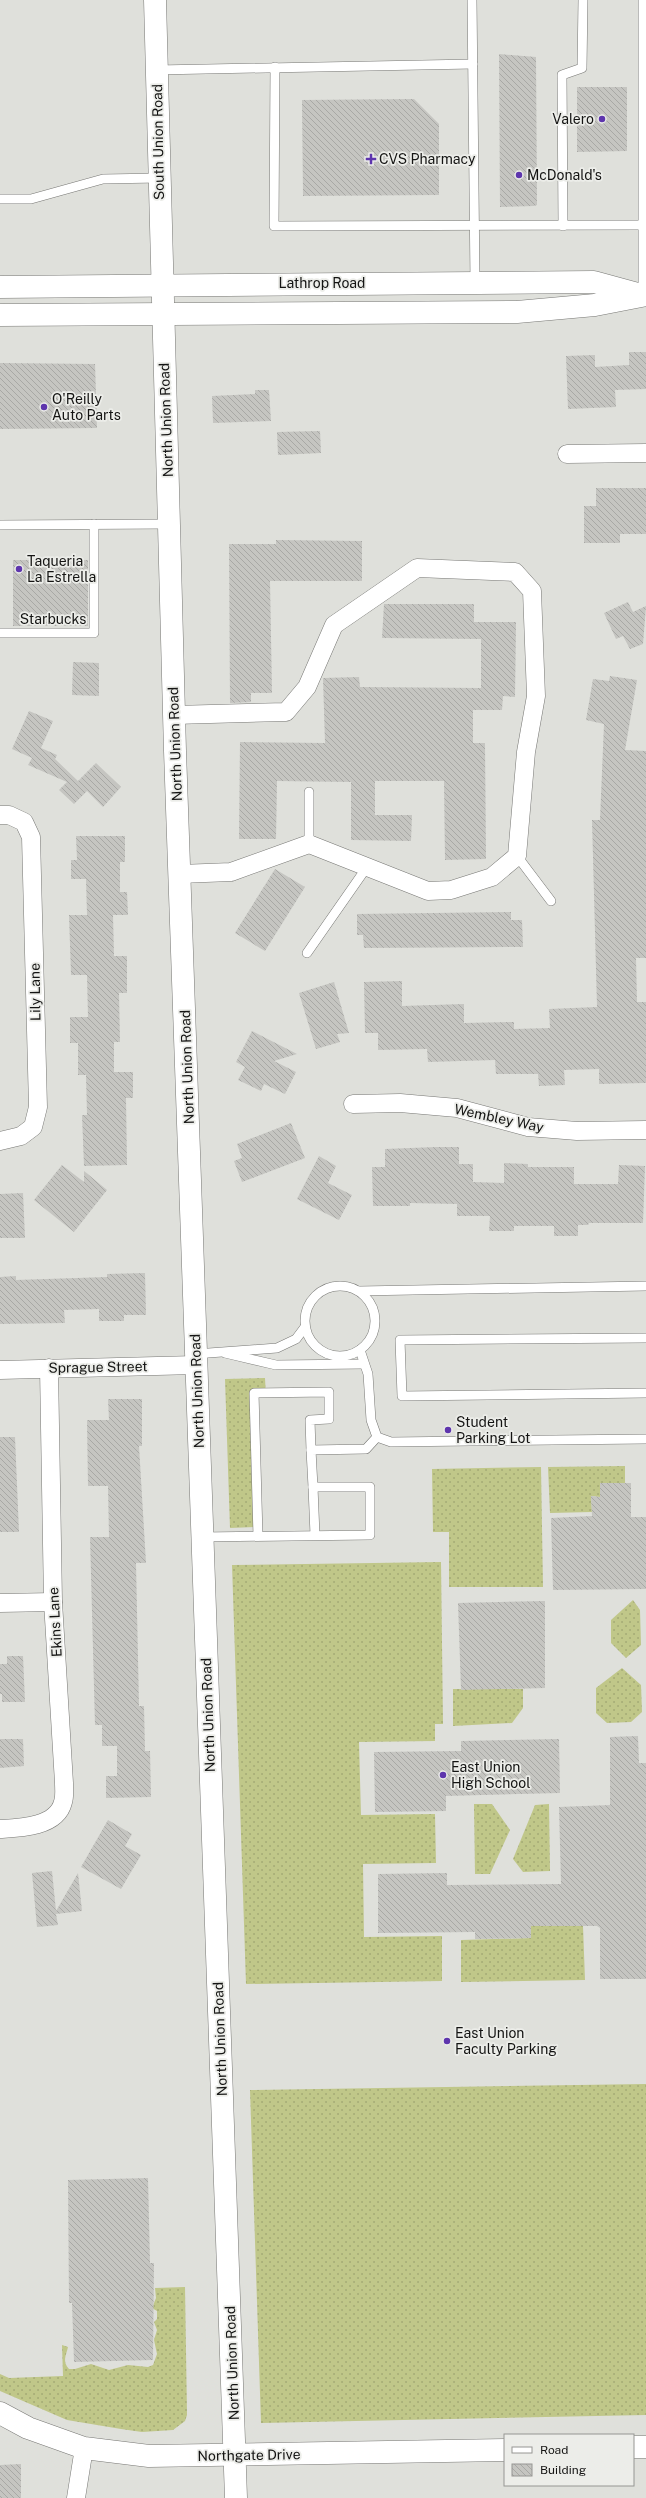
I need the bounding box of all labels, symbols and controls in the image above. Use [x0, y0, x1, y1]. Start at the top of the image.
street label: South Union Road [149, 84, 167, 200]
place label: Valero [552, 111, 594, 127]
marker: Valero [597, 114, 607, 124]
place label: CVS Pharmacy [379, 151, 476, 167]
marker: CVS Pharmacy [366, 154, 376, 164]
place label: McDonald's [527, 167, 602, 183]
marker: McDonald's [514, 170, 524, 180]
street label: Lathrop Road [279, 275, 365, 291]
street label: North Union Road [156, 363, 176, 477]
place label: O'Reilly Auto Parts [52, 391, 121, 423]
marker: O'Reilly Auto Parts [39, 402, 49, 412]
place label: Taqueria La Estrella [27, 553, 96, 585]
marker: Taqueria La Estrella [14, 564, 24, 574]
street label: Starbucks [20, 611, 86, 627]
street label: North Union Road [165, 687, 185, 801]
street label: Lily Lane [26, 963, 44, 1021]
street label: North Union Road [177, 1010, 197, 1124]
street label: Wembley Way [453, 1101, 546, 1135]
street label: North Union Road [187, 1334, 207, 1448]
street label: Sprague Street [48, 1358, 148, 1376]
place label: Student Parking Lot [456, 1414, 530, 1446]
marker: Student Parking Lot [443, 1425, 453, 1435]
street label: Ekins Lane [45, 1587, 65, 1657]
street label: North Union Road [198, 1658, 218, 1772]
place label: East Union High School [451, 1759, 530, 1791]
marker: East Union High School [438, 1770, 448, 1780]
street label: North Union Road [210, 1982, 230, 2096]
place label: East Union Faculty Parking [455, 2025, 557, 2057]
marker: East Union Faculty Parking [442, 2036, 452, 2046]
street label: North Union Road [222, 2306, 242, 2420]
legend [504, 2434, 634, 2486]
text: Road [540, 2443, 568, 2457]
street label: Northgate Drive [197, 2446, 301, 2464]
text: Building [540, 2463, 586, 2477]

